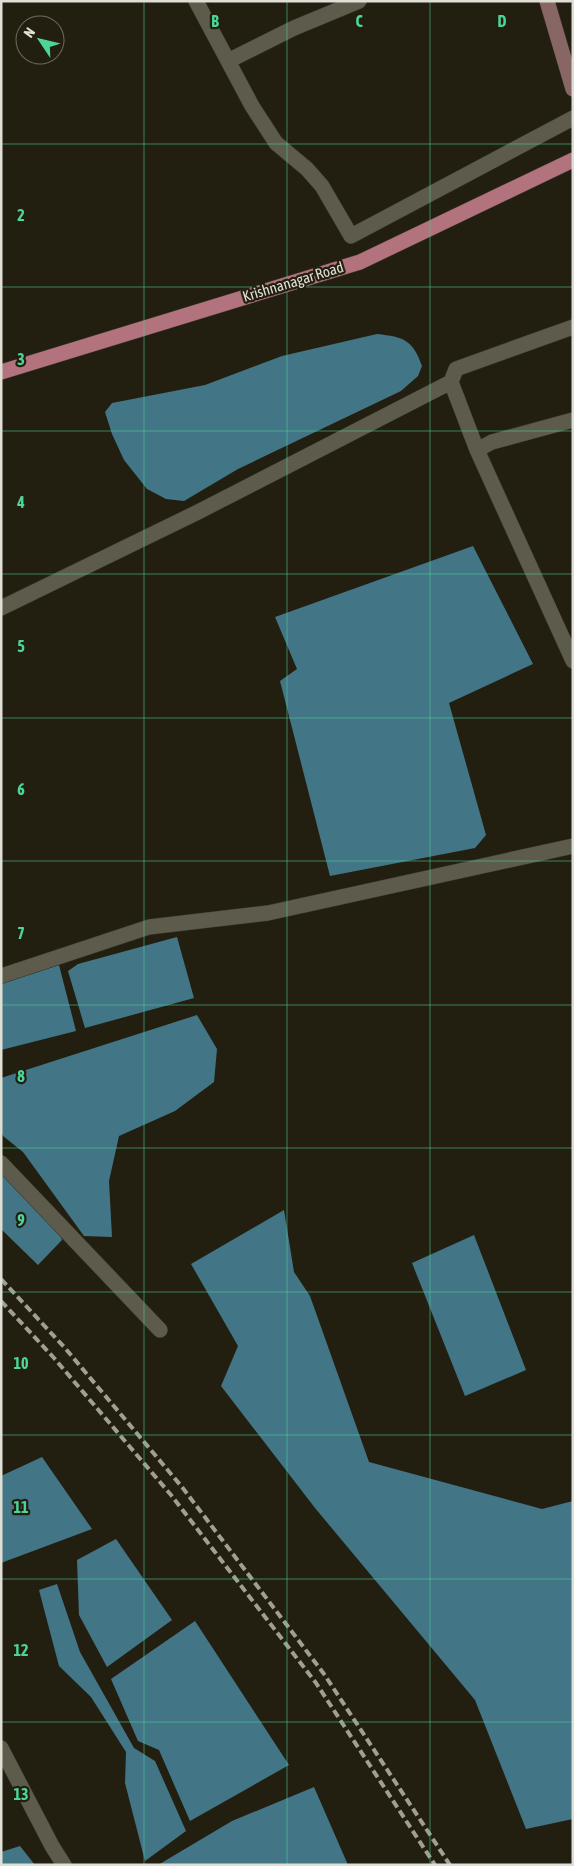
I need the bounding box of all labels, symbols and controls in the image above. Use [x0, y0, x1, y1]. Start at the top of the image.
text: B [211, 12, 219, 30]
text: C [355, 12, 363, 30]
text: D [498, 12, 507, 30]
north arrow [15, 15, 65, 65]
text: N [20, 25, 38, 41]
text: 2 [17, 206, 25, 224]
street label: Krishnanagar Road [240, 258, 345, 305]
text: 3 [17, 350, 25, 368]
text: 4 [16, 493, 25, 511]
text: 5 [17, 637, 25, 655]
text: 6 [17, 780, 25, 798]
text: 7 [17, 924, 25, 942]
text: 8 [17, 1067, 25, 1085]
text: 9 [17, 1211, 25, 1229]
text: 10 [13, 1354, 29, 1372]
text: 11 [13, 1498, 29, 1516]
text: 12 [13, 1641, 29, 1659]
text: 13 [13, 1785, 29, 1803]

